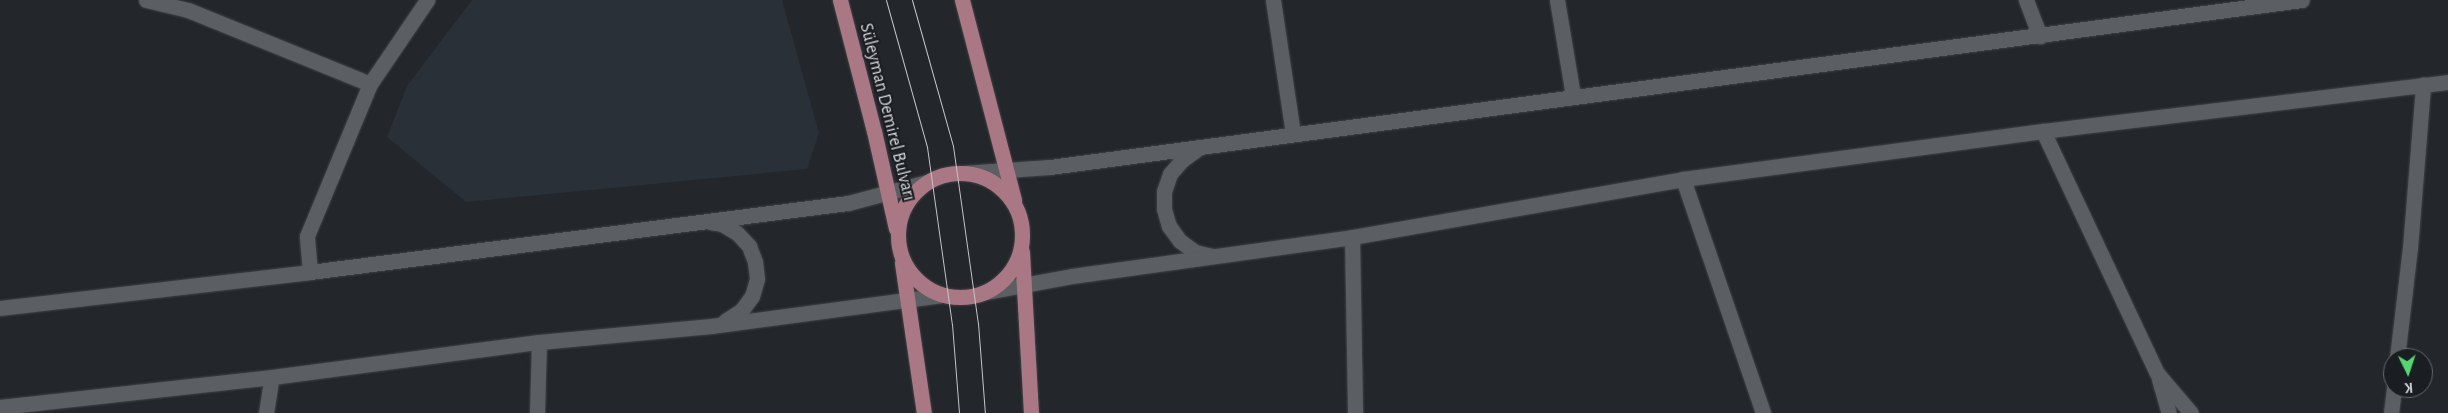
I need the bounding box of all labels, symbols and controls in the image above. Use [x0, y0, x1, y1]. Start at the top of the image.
street label: Süleyman Demirel Bulvarı [855, 21, 919, 203]
north arrow [2383, 348, 2433, 398]
text: K [2404, 380, 2414, 394]

